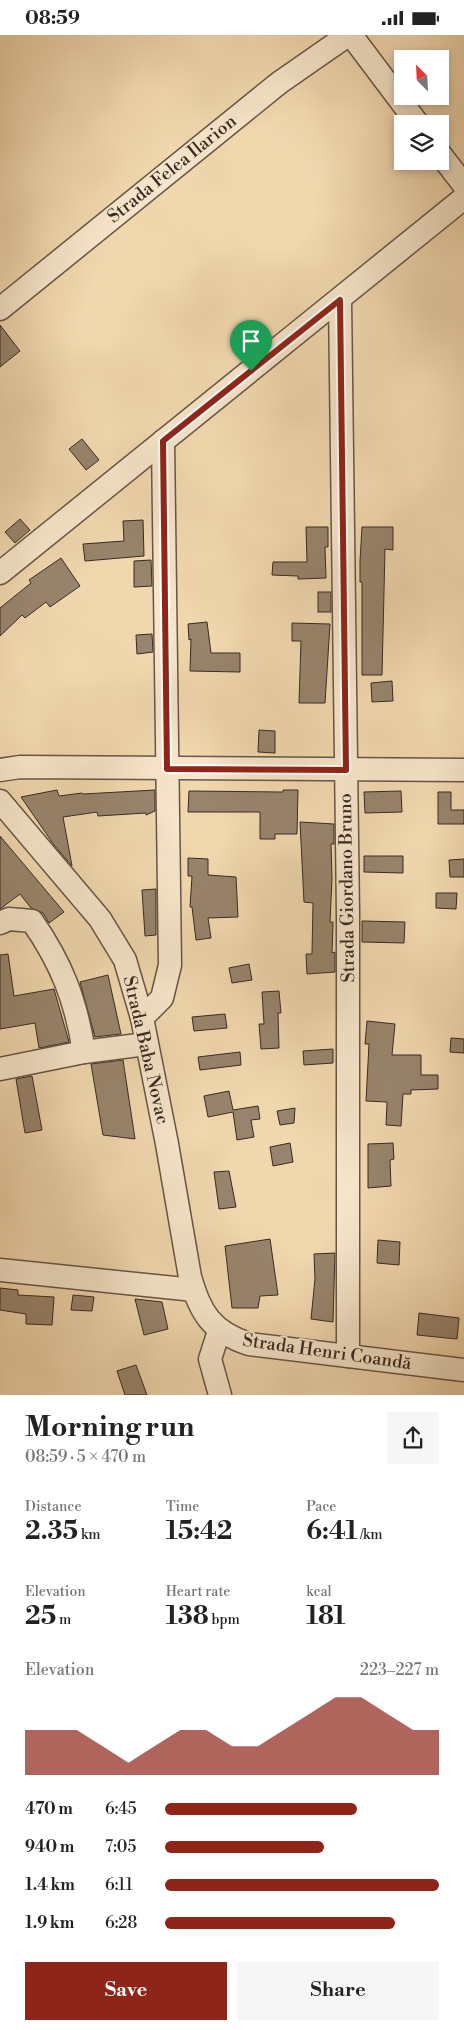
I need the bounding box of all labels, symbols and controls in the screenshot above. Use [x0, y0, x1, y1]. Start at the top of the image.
text: 08:59 [25, 6, 80, 30]
north arrow [394, 50, 449, 105]
map controls [394, 50, 449, 170]
street label: Strada Felea Ilarion [103, 110, 241, 228]
button: layers [394, 115, 449, 170]
pin [230, 320, 272, 371]
icon: arrive [237, 327, 265, 355]
street label: Strada Giordano Bruno [334, 793, 360, 983]
street label: Strada Baba Novac [118, 974, 174, 1126]
street label: Strada Henri Coandă [241, 1329, 414, 1375]
text: Morning run [25, 1410, 194, 1445]
button: share [387, 1412, 439, 1464]
text: 08:59 · 5 × 470 m [25, 1447, 146, 1467]
text: Distance [25, 1498, 82, 1516]
text: Time [166, 1498, 199, 1516]
text: Pace [306, 1498, 336, 1516]
text: 2.35 [25, 1516, 78, 1547]
text: 15:42 [166, 1516, 232, 1547]
text: 6:41 [306, 1516, 357, 1547]
text: km [78, 1526, 101, 1544]
text: /km [357, 1526, 383, 1544]
text: Elevation [25, 1583, 86, 1601]
text: Heart rate [166, 1583, 230, 1601]
text: kcal [306, 1583, 332, 1601]
text: 25 [25, 1601, 56, 1632]
text: 138 [166, 1601, 209, 1632]
text: 181 [306, 1601, 345, 1632]
text: m [56, 1611, 71, 1629]
text: bpm [209, 1611, 240, 1629]
text: Elevation [25, 1660, 94, 1680]
text: 223–227 m [360, 1660, 439, 1680]
text: 470 m [25, 1799, 73, 1819]
text: 6:45 [105, 1799, 137, 1819]
text: 940 m [25, 1837, 74, 1857]
text: 7:05 [105, 1837, 136, 1857]
text: 1.4 km [25, 1875, 75, 1895]
text: 6:11 [105, 1875, 133, 1895]
text: 1.9 km [25, 1913, 74, 1933]
text: 6:28 [105, 1913, 137, 1933]
button: Save [25, 1962, 227, 2020]
button: Share [237, 1962, 439, 2020]

